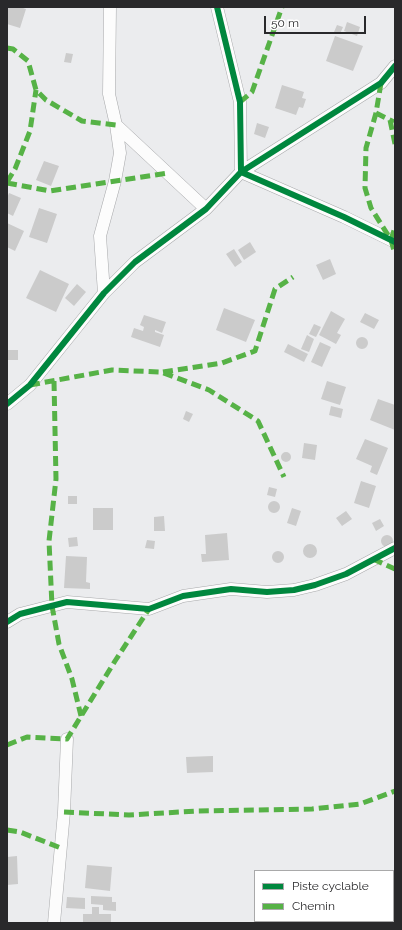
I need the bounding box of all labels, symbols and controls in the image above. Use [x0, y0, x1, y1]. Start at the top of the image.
scale bar [266, 8, 368, 34]
text: 50 m [271, 16, 299, 30]
legend [254, 870, 394, 922]
text: Piste cyclable [292, 879, 369, 893]
text: Chemin [292, 899, 335, 913]

